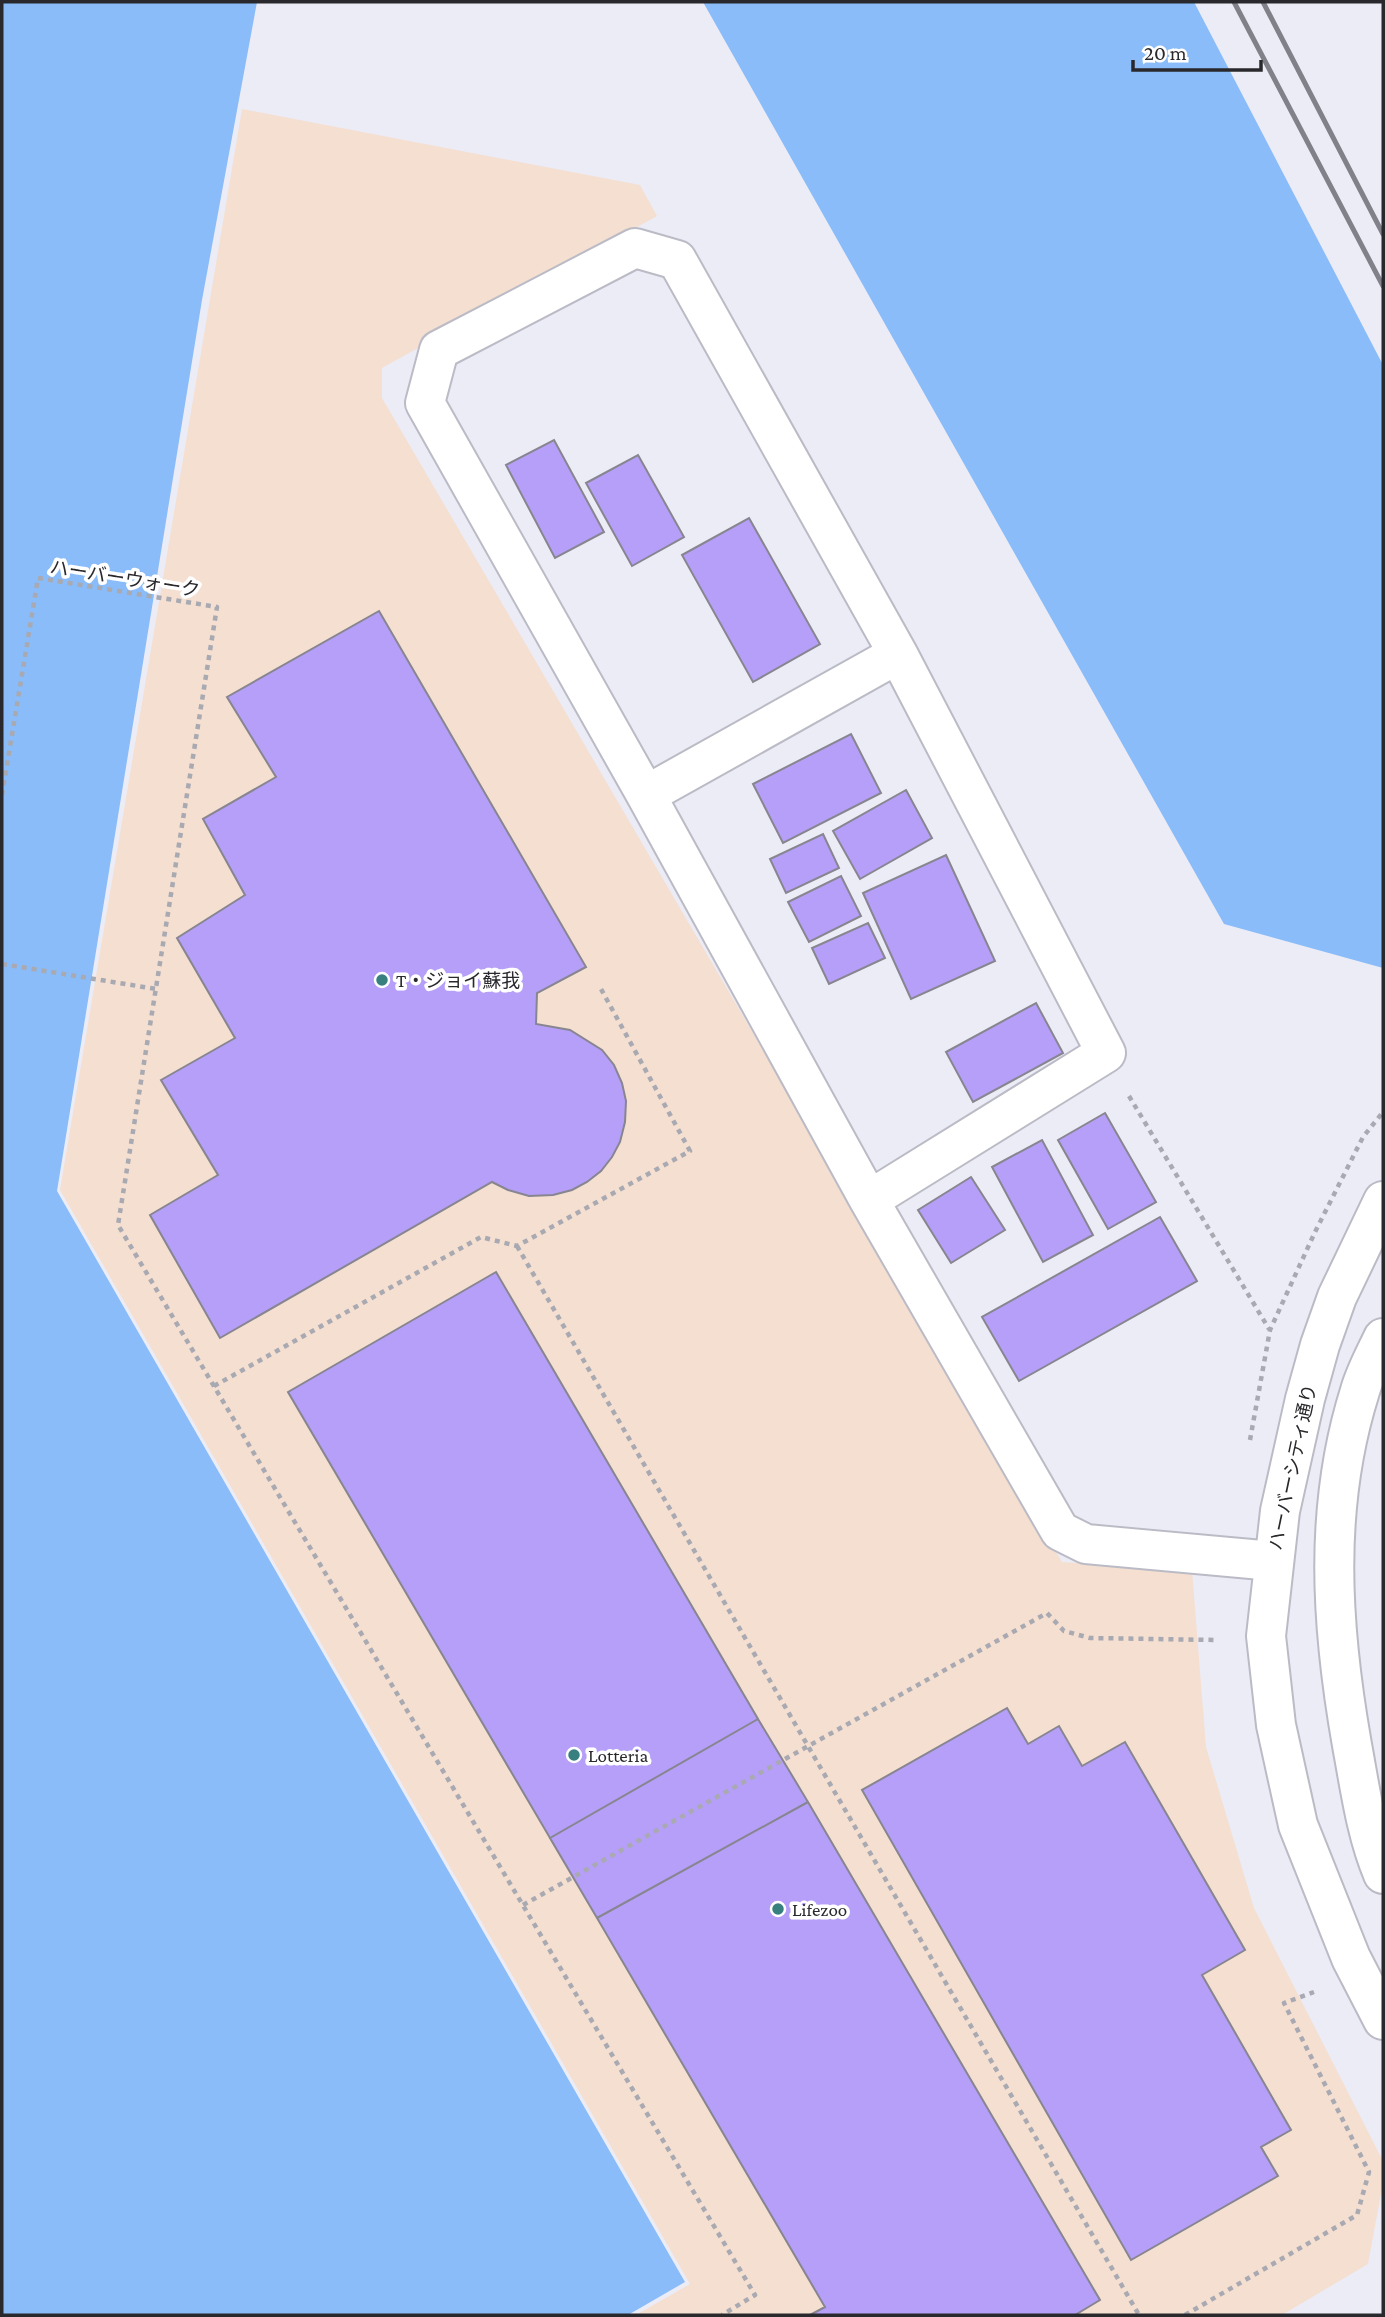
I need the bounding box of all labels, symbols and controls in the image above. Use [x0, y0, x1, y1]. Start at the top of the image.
scale bar [1133, 28, 1261, 72]
text: 20 m [1144, 41, 1187, 65]
street label: ハーバーウォーク [48, 556, 202, 601]
place label: T・ジョイ蘇我 [396, 970, 520, 991]
marker: T・ジョイ蘇我 [374, 972, 390, 988]
street label: ハーバーシティ通り [1265, 1382, 1320, 1552]
place label: Lotteria [588, 1745, 648, 1766]
marker: Lotteria [566, 1747, 582, 1763]
place label: Lifezoo [792, 1899, 847, 1920]
marker: Lifezoo [770, 1901, 786, 1917]

